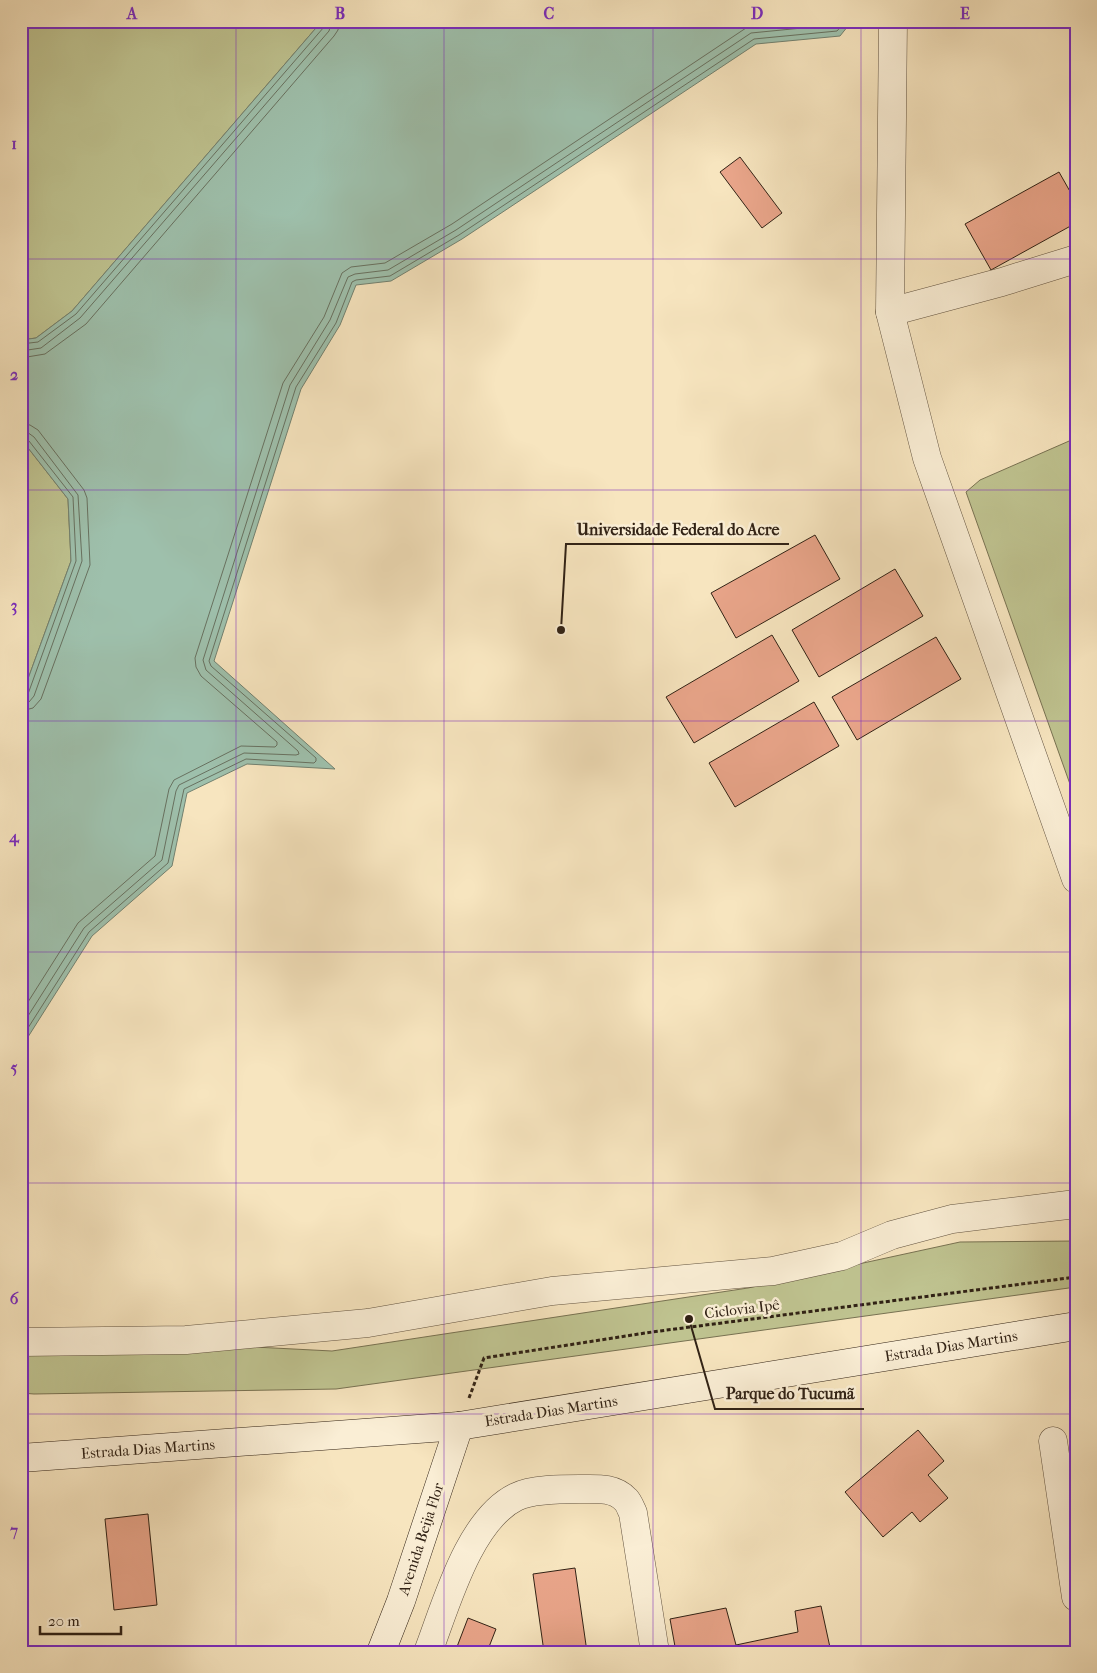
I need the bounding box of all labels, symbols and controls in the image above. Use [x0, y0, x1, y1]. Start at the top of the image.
text: A [126, 4, 138, 23]
text: B [335, 4, 345, 23]
text: C [544, 4, 555, 23]
text: D [751, 4, 763, 23]
text: E [960, 4, 970, 23]
text: 1 [11, 134, 17, 153]
text: 2 [10, 365, 18, 384]
callout: Universidade Federal do Acre [566, 513, 789, 544]
text: Universidade Federal do Acre [576, 520, 779, 539]
text: 3 [11, 596, 17, 616]
text: 4 [8, 827, 20, 847]
text: 5 [11, 1058, 18, 1077]
text: 6 [10, 1289, 19, 1308]
street label: Ciclovia Ipê [703, 1295, 781, 1323]
street label: Estrada Dias Martins [883, 1327, 1019, 1365]
callout: Parque do Tucumã [715, 1378, 864, 1409]
text: Parque do Tucumã [726, 1384, 855, 1404]
street label: Estrada Dias Martins [483, 1392, 619, 1430]
street label: Estrada Dias Martins [80, 1435, 216, 1463]
street label: Avenida Beija Flor [394, 1480, 448, 1598]
text: 7 [9, 1521, 18, 1540]
scale bar [40, 1603, 121, 1635]
text: 20 m [48, 1612, 80, 1630]

